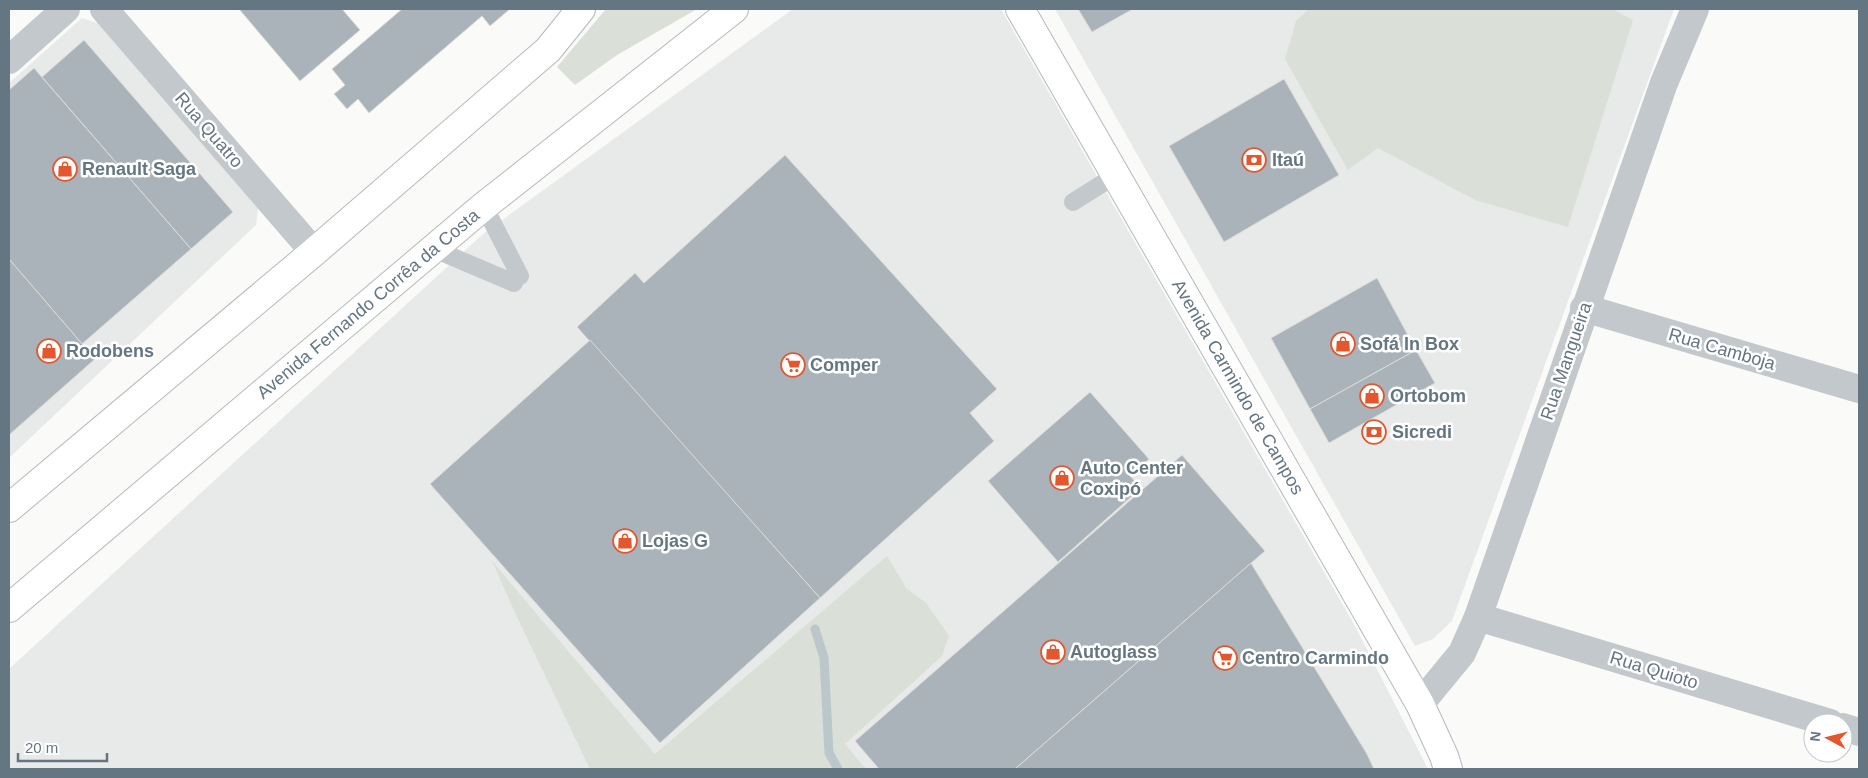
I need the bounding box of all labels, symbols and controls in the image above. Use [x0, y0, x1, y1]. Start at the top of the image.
street label: Rua Quatro [171, 88, 247, 172]
bank icon: Itaú [1241, 147, 1267, 173]
place label: Itaú [1272, 150, 1304, 170]
shop icon: Renault Saga [52, 156, 78, 182]
place label: Renault Saga [82, 159, 197, 179]
street label: Avenida Fernando Corrêa da Costa [253, 204, 484, 403]
street label: Avenida Carmindo de Campos [1168, 276, 1308, 498]
street label: Rua Mangueira [1537, 299, 1596, 422]
street label: Rua Camboja [1666, 324, 1779, 374]
shop icon: Sofá In Box [1330, 331, 1356, 357]
place label: Sofá In Box [1360, 334, 1459, 354]
shop icon: Rodobens [36, 338, 62, 364]
place label: Rodobens [66, 341, 154, 361]
supermarket icon: Comper [780, 352, 806, 378]
place label: Comper [810, 355, 878, 375]
shop icon: Ortobom [1359, 383, 1385, 409]
place label: Ortobom [1390, 386, 1466, 406]
bank icon: Sicredi [1361, 419, 1387, 445]
place label: Sicredi [1392, 422, 1452, 442]
place label: Auto Center Coxipó [1080, 458, 1183, 499]
shop icon: Auto Center Coxipó [1049, 465, 1075, 491]
shop icon: Lojas G [612, 528, 638, 554]
place label: Lojas G [642, 531, 708, 551]
shop icon: Autoglass [1040, 639, 1066, 665]
place label: Autoglass [1070, 642, 1157, 662]
supermarket icon: Centro Carmindo [1212, 645, 1238, 671]
street label: Rua Quioto [1608, 647, 1700, 693]
place label: Centro Carmindo [1242, 648, 1389, 668]
north arrow [1803, 713, 1853, 763]
scale bar [18, 730, 106, 762]
text: N [1807, 730, 1824, 742]
text: 20 m [25, 739, 58, 756]

